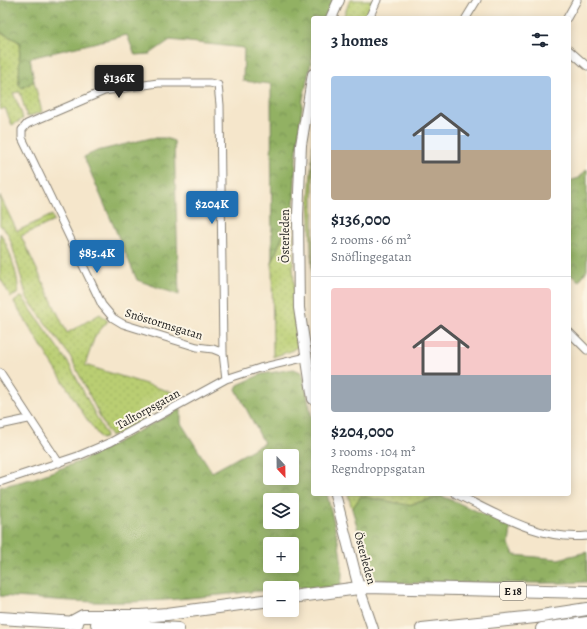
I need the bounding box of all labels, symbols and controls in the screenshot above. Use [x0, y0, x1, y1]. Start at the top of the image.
text: 3 homes [331, 29, 388, 52]
icon: filters [529, 29, 551, 51]
pin: $136K [91, 65, 147, 99]
text: $136K [104, 69, 134, 86]
icon: home [405, 102, 477, 174]
pin: $204K [184, 191, 240, 225]
text: $204K [195, 195, 229, 212]
text: $136,000 [331, 208, 390, 231]
street label: Österleden [277, 209, 293, 263]
text: 2 rooms · 66 m² [331, 231, 411, 248]
pin: $85.4K [64, 240, 130, 274]
text: $85.4K [79, 244, 115, 261]
text: Snöflingegatan [331, 248, 412, 265]
street label: Snöstormsgatan [123, 305, 205, 344]
icon: home [405, 314, 477, 386]
street label: Talltorpsgatan [113, 385, 183, 433]
text: $204,000 [331, 420, 394, 443]
text: 3 rooms · 104 m² [331, 443, 415, 460]
north arrow [263, 449, 299, 485]
map controls [263, 449, 299, 617]
text: Regndroppsgatan [331, 460, 425, 477]
button: layers [263, 493, 299, 529]
street label: Österleden [350, 530, 380, 586]
button: + [263, 537, 299, 573]
button: − [263, 581, 299, 617]
road number: E 18 [500, 582, 526, 600]

